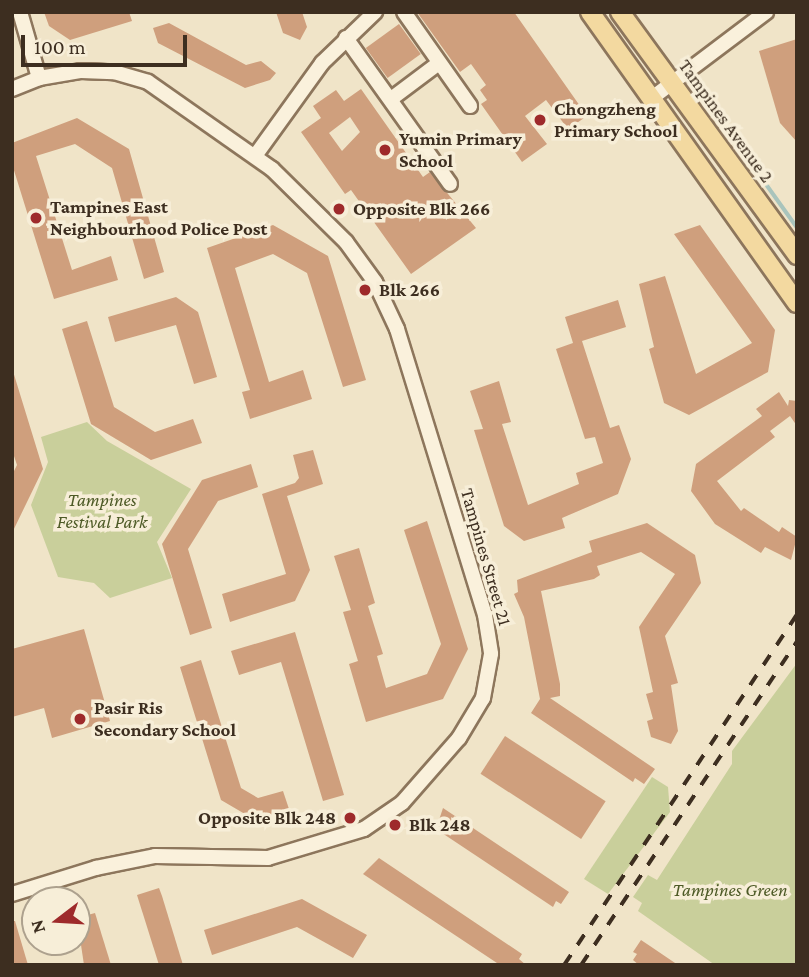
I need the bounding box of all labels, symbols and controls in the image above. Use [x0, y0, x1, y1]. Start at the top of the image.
scale bar [24, 21, 191, 65]
text: 100 m [34, 35, 86, 59]
street label: Tampines Avenue 2 [674, 55, 778, 187]
place label: Chongzheng Primary School [554, 98, 678, 142]
marker: Chongzheng Primary School [532, 112, 548, 128]
place label: Yumin Primary School [399, 128, 522, 172]
marker: Yumin Primary School [377, 142, 393, 158]
place label: Tampines East Neighbourhood Police Post [50, 196, 267, 240]
place label: Opposite Blk 266 [353, 198, 490, 220]
marker: Opposite Blk 266 [331, 201, 347, 217]
marker: Tampines East Neighbourhood Police Post [28, 210, 44, 226]
place label: Blk 266 [379, 279, 440, 301]
marker: Blk 266 [357, 282, 373, 298]
street label: Tampines Street 21 [456, 486, 516, 628]
park label: Tampines Festival Park [57, 489, 147, 533]
place label: Pasir Ris Secondary School [94, 697, 236, 741]
marker: Pasir Ris Secondary School [72, 711, 88, 727]
place label: Opposite Blk 248 [198, 807, 336, 829]
marker: Opposite Blk 248 [342, 810, 358, 826]
place label: Blk 248 [409, 814, 471, 836]
marker: Blk 248 [387, 817, 403, 833]
park label: Tampines Green [672, 879, 788, 901]
north arrow [21, 886, 91, 956]
text: N [25, 917, 49, 936]

